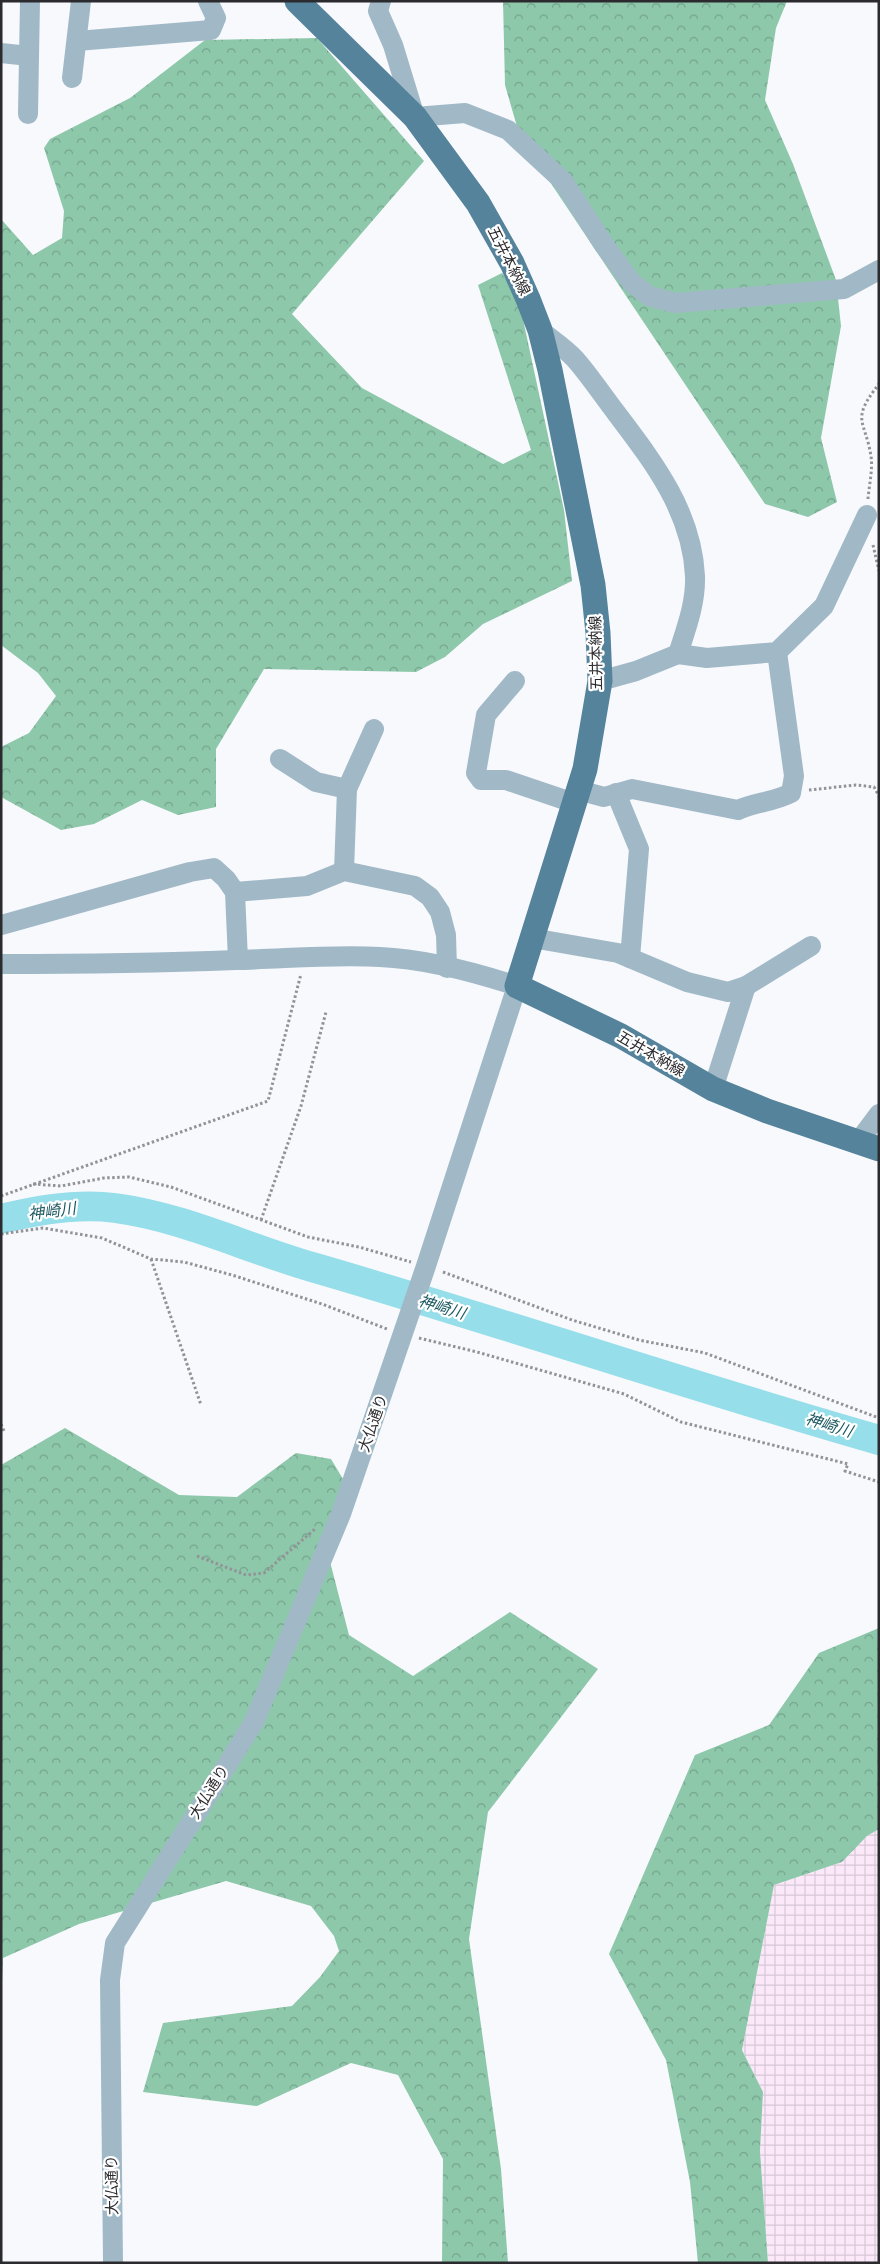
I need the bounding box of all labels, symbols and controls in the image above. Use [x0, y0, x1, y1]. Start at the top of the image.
street label: 五井本納線 [484, 223, 534, 299]
street label: 五井本納線 [586, 615, 606, 691]
street label: 五井本納線 [614, 1027, 688, 1081]
water label: 神崎川 [27, 1198, 79, 1223]
water label: 神崎川 [416, 1291, 470, 1324]
street label: 大仏通り [355, 1392, 391, 1454]
water label: 神崎川 [803, 1409, 857, 1442]
street label: 大仏通り [185, 1762, 233, 1822]
street label: 大仏通り [102, 2155, 122, 2215]

